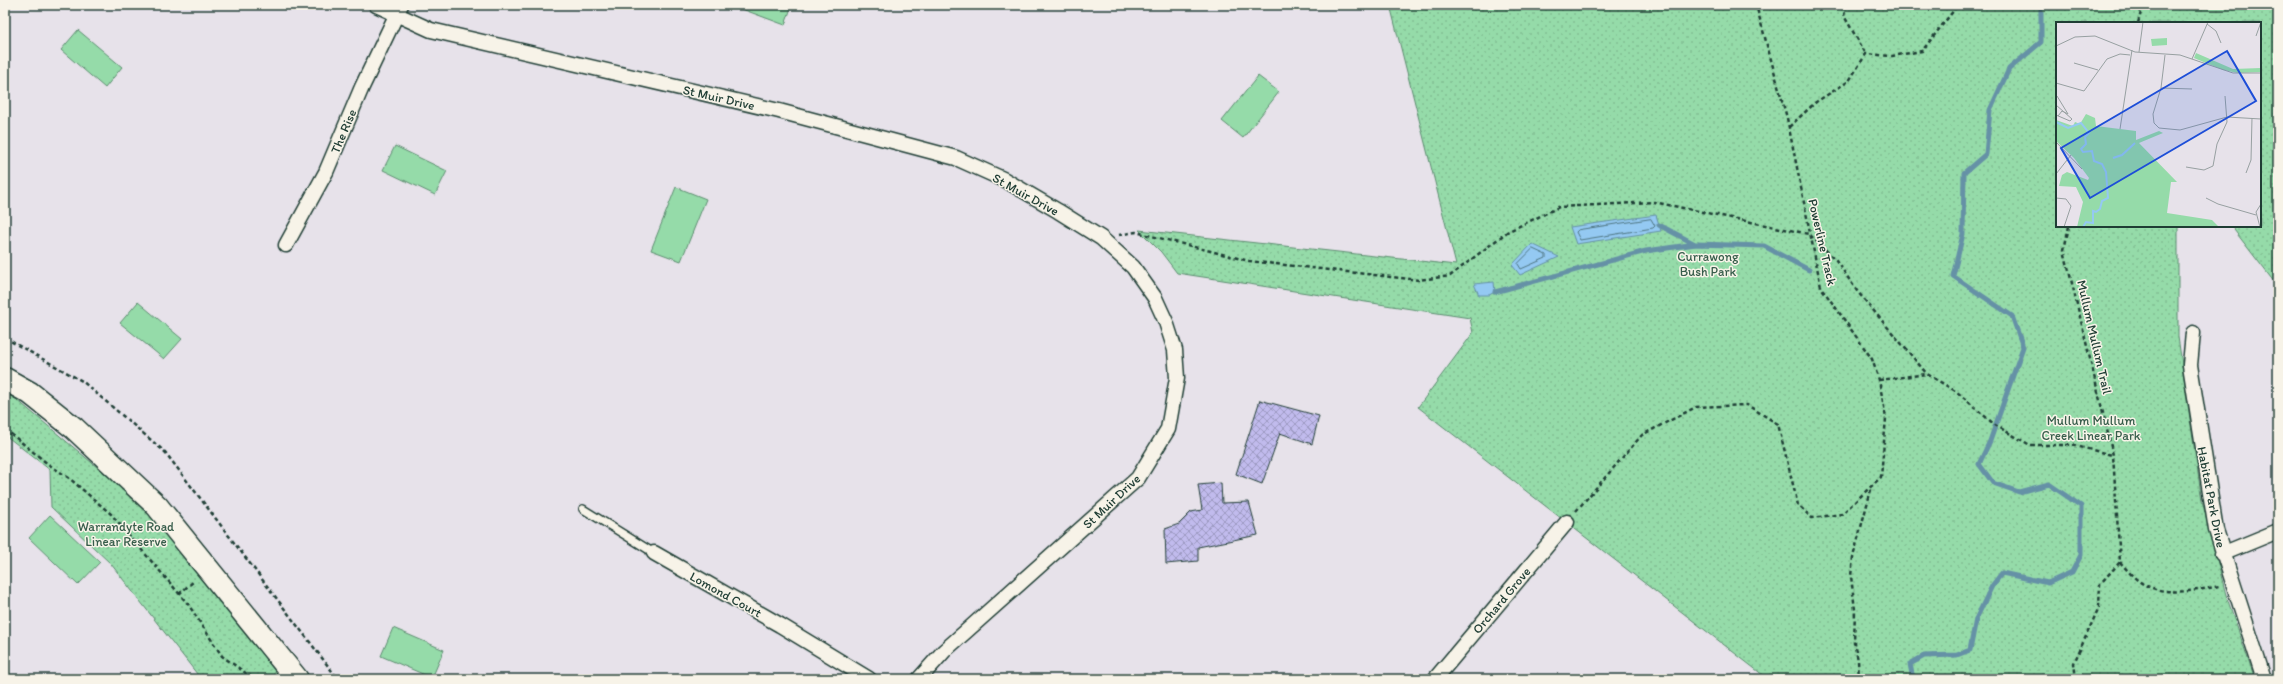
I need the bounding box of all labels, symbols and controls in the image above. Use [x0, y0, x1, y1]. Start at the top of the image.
inset map [2056, 22, 2261, 227]
street label: St Muir Drive [682, 82, 756, 113]
street label: The Rise [327, 107, 360, 156]
street label: St Muir Drive [990, 170, 1061, 219]
street label: Powerline Track [1805, 197, 1840, 287]
park label: Currawong Bush Park [1677, 249, 1739, 279]
street label: Mullum Mullum Trail [2074, 279, 2115, 396]
park label: Mullum Mullum Creek Linear Park [2041, 413, 2141, 443]
street label: Habitat Park Drive [2194, 445, 2229, 549]
street label: St Muir Drive [1079, 471, 1143, 532]
park label: Warrandyte Road Linear Reserve [78, 519, 174, 549]
street label: Orchard Grove [1469, 564, 1534, 637]
street label: Lomond Court [687, 569, 764, 620]

